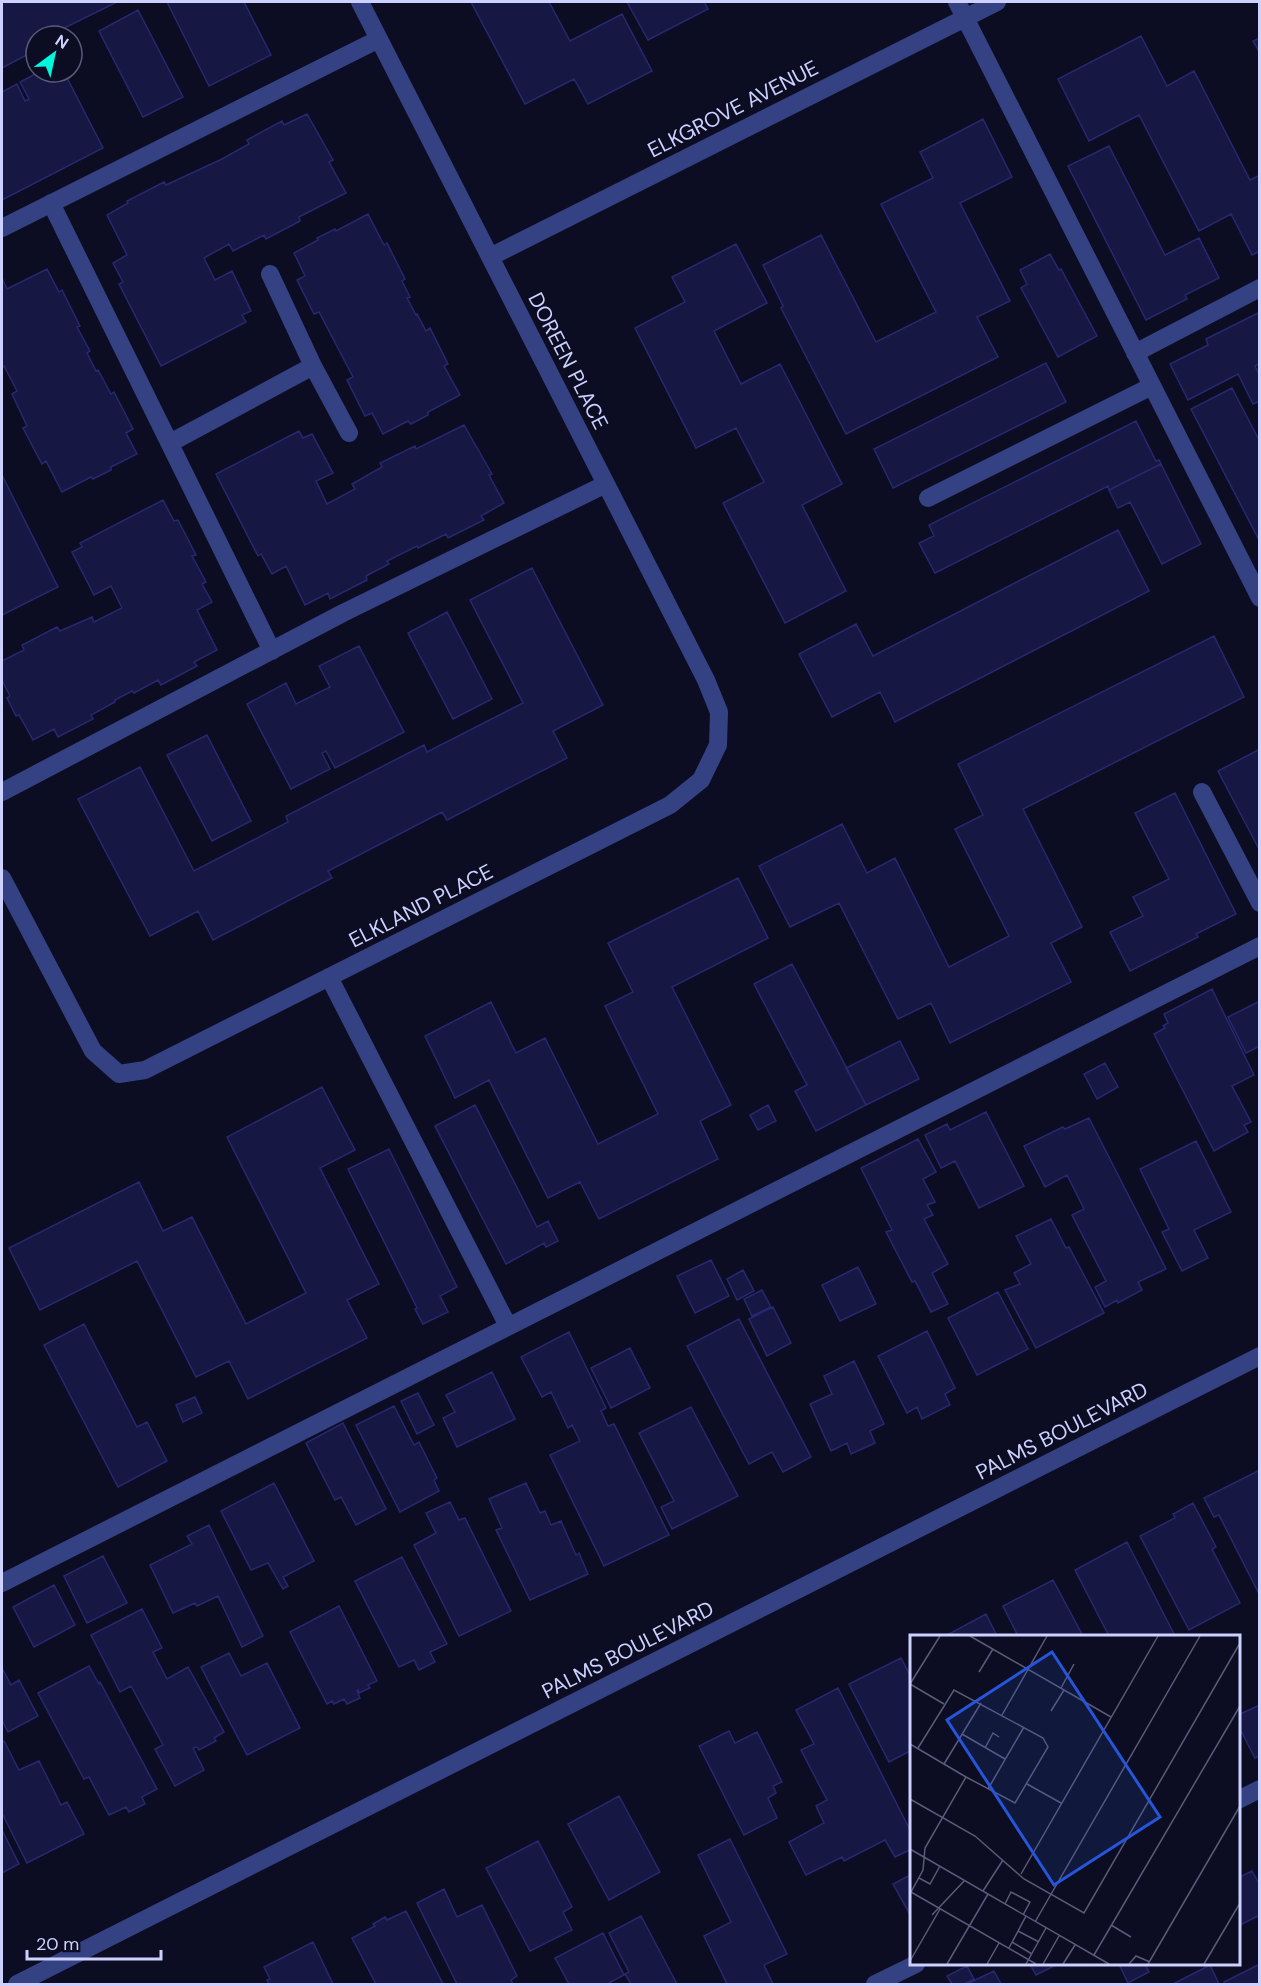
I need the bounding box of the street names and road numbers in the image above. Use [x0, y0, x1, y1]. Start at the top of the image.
street label: ELKGROVE AVENUE [643, 54, 823, 164]
street label: DOREEN PLACE [521, 288, 615, 434]
street label: ELKLAND PLACE [344, 858, 498, 954]
street label: PALMS BOULEVARD [971, 1376, 1153, 1486]
street label: PALMS BOULEVARD [537, 1595, 719, 1705]

